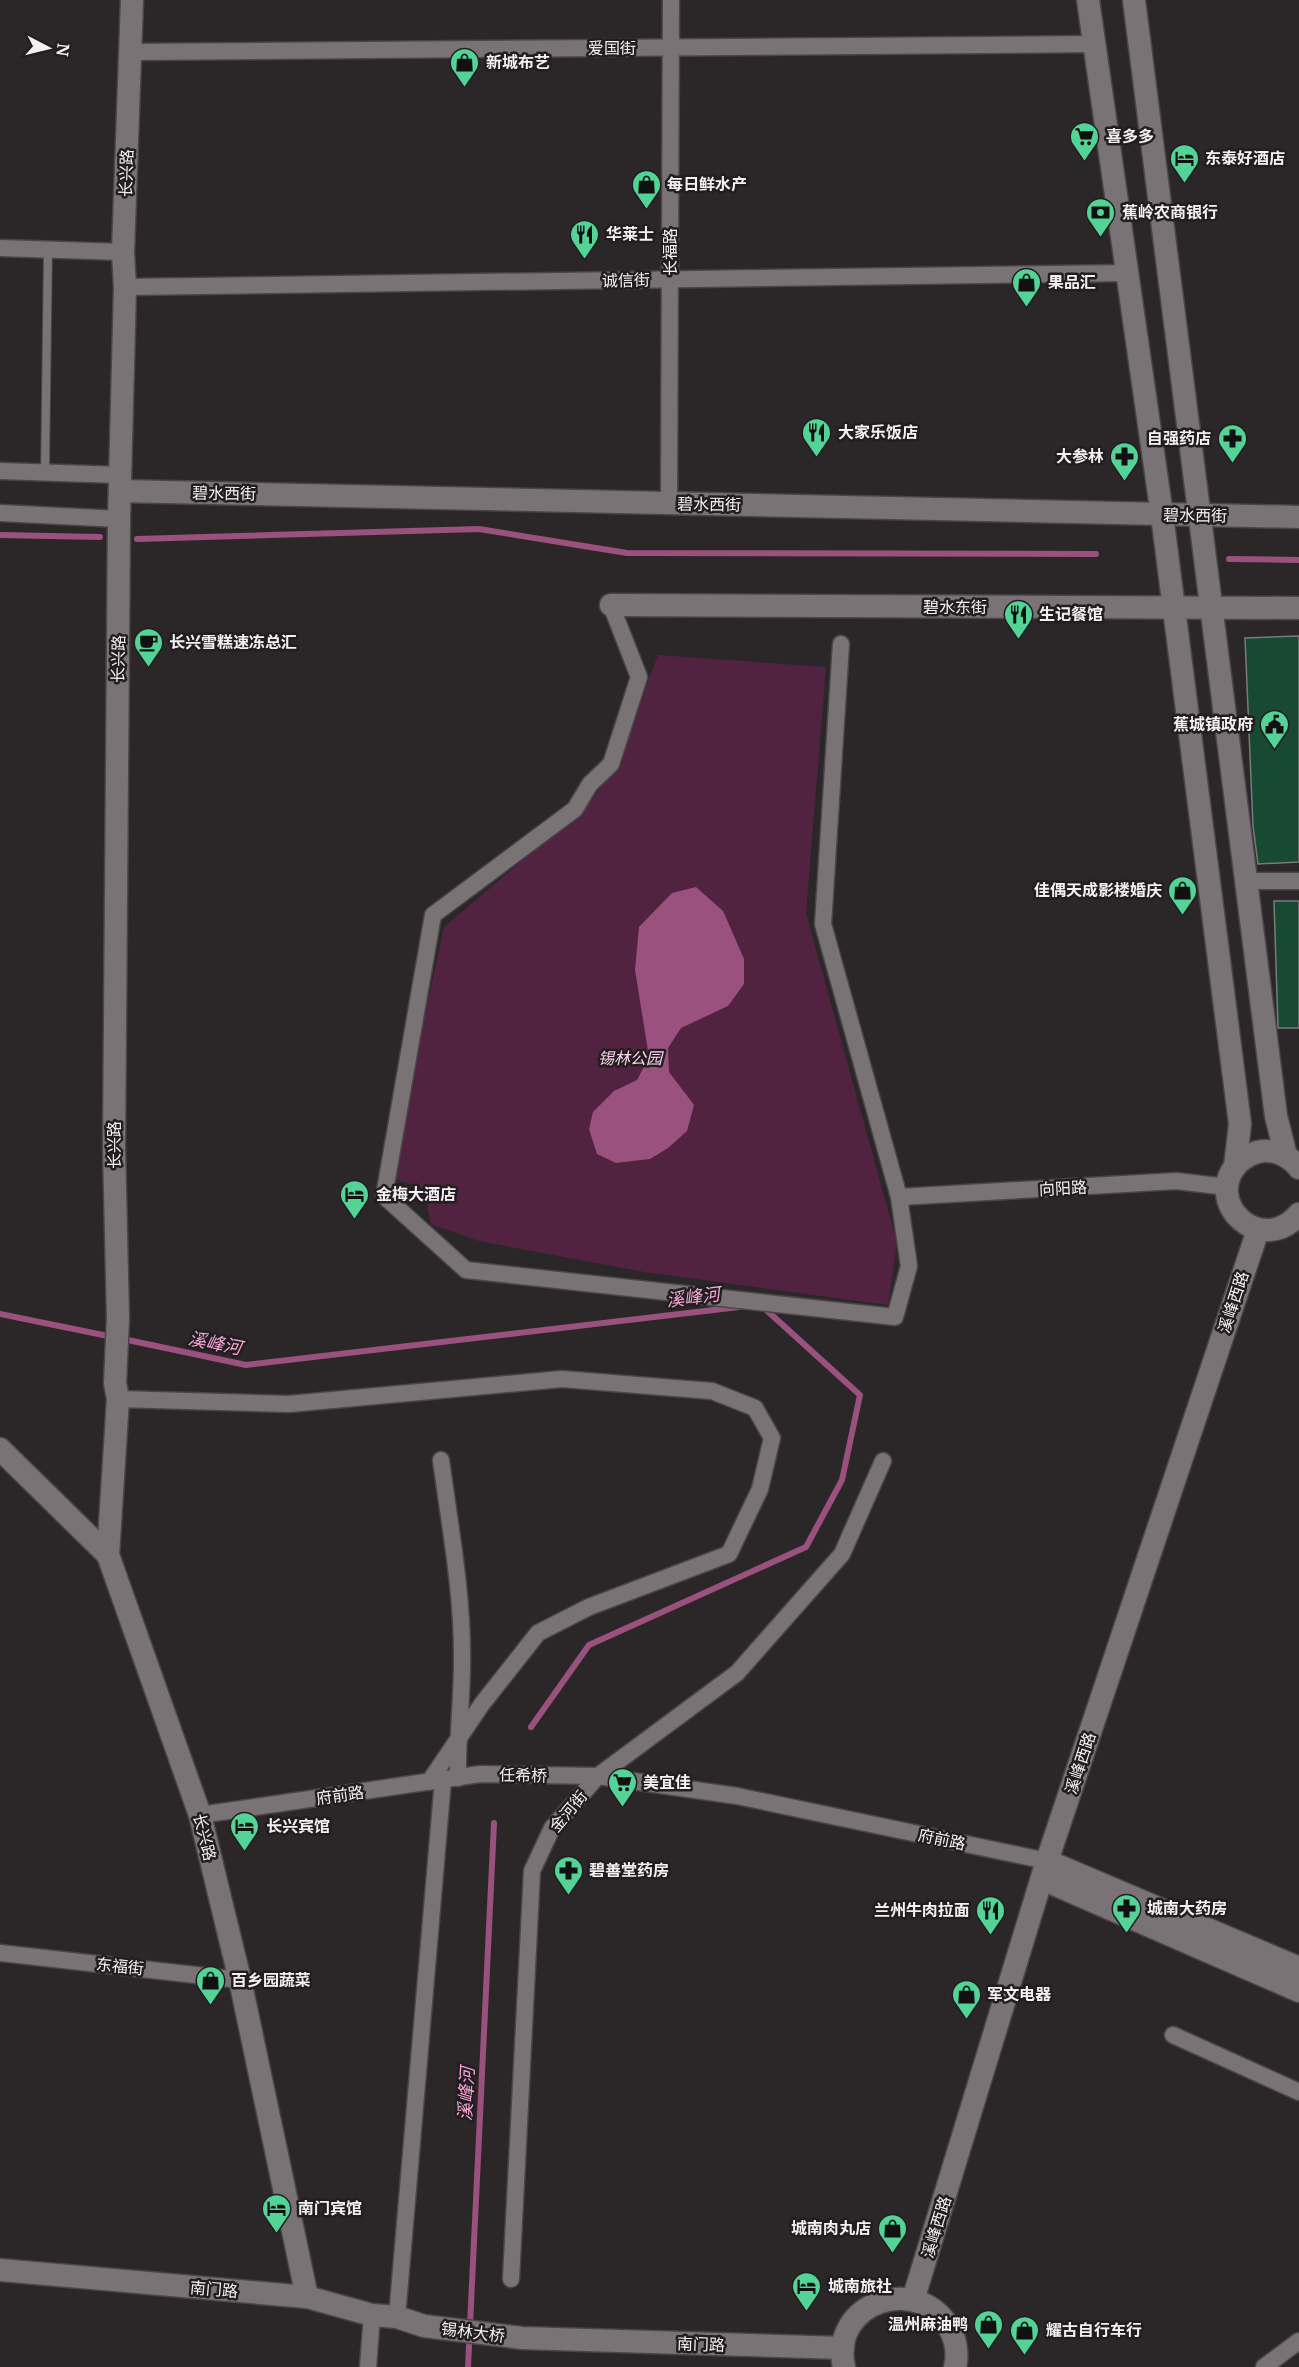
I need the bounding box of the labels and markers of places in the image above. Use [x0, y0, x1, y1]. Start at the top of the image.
shop icon: 新城布艺 [449, 46, 481, 88]
place label: 新城布艺 [486, 52, 550, 72]
supermarket icon: 喜多多 [1069, 120, 1101, 162]
place label: 喜多多 [1106, 126, 1154, 146]
hotel icon: 东泰好酒店 [1168, 142, 1200, 184]
place label: 东泰好酒店 [1205, 148, 1285, 168]
shop icon: 每日鲜水产 [630, 168, 662, 210]
place label: 每日鲜水产 [667, 174, 747, 194]
bank icon: 蕉岭农商银行 [1085, 196, 1117, 238]
place label: 蕉岭农商银行 [1122, 202, 1218, 222]
restaurant icon: 华莱士 [569, 218, 601, 260]
place label: 华莱士 [606, 224, 654, 244]
shop icon: 果品汇 [1011, 266, 1043, 308]
place label: 果品汇 [1048, 272, 1096, 292]
restaurant icon: 大家乐饭店 [801, 416, 833, 458]
place label: 大家乐饭店 [838, 422, 918, 442]
pharmacy icon: 自强药店 [1216, 422, 1248, 464]
place label: 自强药店 [1147, 428, 1211, 448]
pharmacy icon: 大参林 [1109, 440, 1141, 482]
place label: 大参林 [1056, 446, 1104, 466]
restaurant icon: 生记餐馆 [1002, 598, 1034, 640]
place label: 生记餐馆 [1039, 604, 1103, 624]
cafe icon: 长兴雪糕速冻总汇 [132, 626, 164, 668]
place label: 长兴雪糕速冻总汇 [169, 632, 297, 652]
public building icon: 蕉城镇政府 [1258, 708, 1290, 750]
place label: 蕉城镇政府 [1173, 714, 1253, 734]
shop icon: 佳偶天成影楼婚庆 [1167, 874, 1199, 916]
place label: 佳偶天成影楼婚庆 [1034, 880, 1162, 900]
hotel icon: 金梅大酒店 [339, 1178, 371, 1220]
place label: 金梅大酒店 [376, 1184, 456, 1204]
supermarket icon: 美宜佳 [606, 1766, 638, 1808]
place label: 美宜佳 [643, 1772, 691, 1792]
hotel icon: 长兴宾馆 [229, 1810, 261, 1852]
place label: 长兴宾馆 [266, 1816, 330, 1836]
pharmacy icon: 碧善堂药房 [552, 1854, 584, 1896]
place label: 碧善堂药房 [589, 1860, 669, 1880]
pharmacy icon: 城南大药房 [1110, 1892, 1142, 1934]
restaurant icon: 兰州牛肉拉面 [975, 1894, 1007, 1936]
place label: 城南大药房 [1147, 1898, 1227, 1918]
place label: 兰州牛肉拉面 [874, 1900, 970, 1920]
shop icon: 百乡园蔬菜 [194, 1964, 226, 2006]
place label: 百乡园蔬菜 [231, 1970, 311, 1990]
shop icon: 军文电器 [950, 1978, 982, 2020]
place label: 军文电器 [987, 1984, 1051, 2004]
hotel icon: 南门宾馆 [261, 2192, 293, 2234]
place label: 南门宾馆 [298, 2198, 362, 2218]
shop icon: 城南肉丸店 [876, 2212, 908, 2254]
place label: 城南肉丸店 [791, 2218, 871, 2238]
hotel icon: 城南旅社 [791, 2270, 823, 2312]
place label: 城南旅社 [828, 2276, 892, 2296]
shop icon: 温州麻油鸭 [973, 2308, 1005, 2350]
place label: 温州麻油鸭 [888, 2314, 968, 2334]
shop icon: 耀古自行车行 [1009, 2314, 1041, 2356]
place label: 耀古自行车行 [1046, 2320, 1142, 2340]

